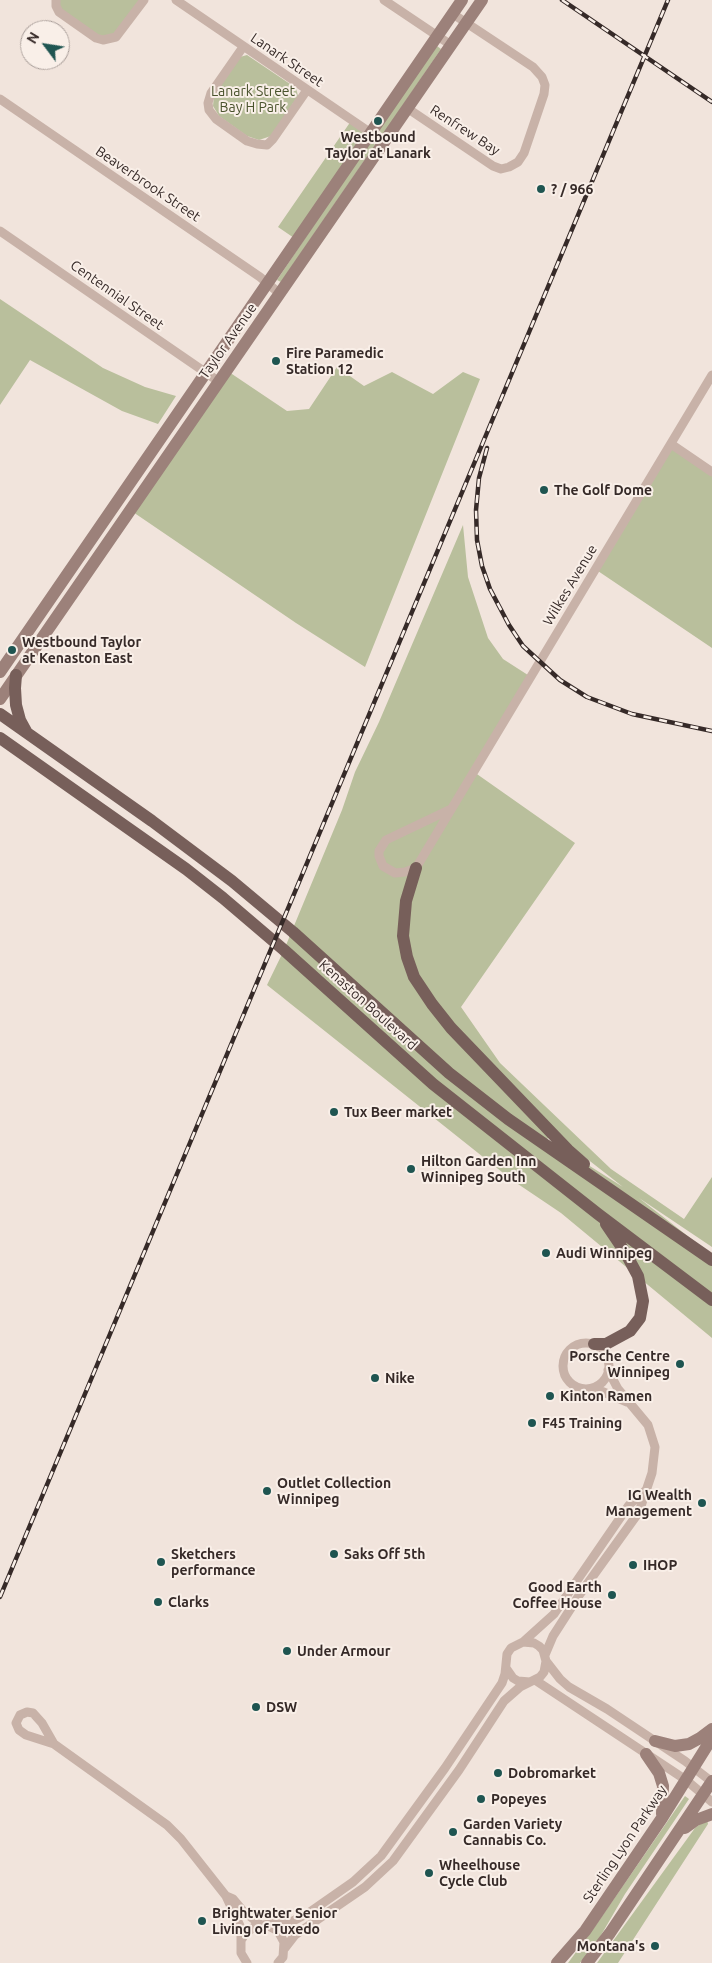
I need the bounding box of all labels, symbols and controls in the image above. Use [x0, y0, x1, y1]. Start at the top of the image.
north arrow [20, 20, 70, 70]
text: N [23, 29, 43, 46]
street label: Lanark Street [247, 29, 327, 91]
park label: Lanark Street Bay H Park [211, 83, 295, 115]
street label: Renfrew Bay [427, 101, 503, 159]
marker: Westbound Taylor at Lanark [372, 115, 384, 127]
place label: Westbound Taylor at Lanark [325, 129, 431, 162]
street label: Beaverbrook Street [92, 143, 204, 225]
place label: ? / 966 [551, 181, 593, 197]
marker: ? / 966 [535, 183, 547, 195]
street label: Centennial Street [67, 257, 167, 333]
street label: Taylor Avenue [196, 300, 260, 382]
place label: Fire Paramedic Station 12 [286, 345, 384, 378]
marker: Fire Paramedic Station 12 [270, 355, 282, 367]
place label: The Golf Dome [554, 482, 652, 498]
marker: The Golf Dome [538, 484, 550, 496]
street label: Wilkes Avenue [539, 542, 601, 628]
place label: Westbound Taylor at Kenaston East [22, 634, 141, 666]
marker: Westbound Taylor at Kenaston East [6, 644, 18, 656]
street label: Kenaston Boulevard [315, 957, 421, 1053]
place label: Tux Beer market [344, 1104, 452, 1120]
marker: Tux Beer market [328, 1106, 340, 1118]
place label: Hilton Garden Inn Winnipeg South [421, 1153, 537, 1186]
marker: Hilton Garden Inn Winnipeg South [405, 1163, 417, 1175]
place label: Audi Winnipeg [556, 1245, 652, 1261]
marker: Audi Winnipeg [540, 1247, 552, 1259]
place label: Porsche Centre Winnipeg [569, 1348, 670, 1380]
marker: Porsche Centre Winnipeg [674, 1358, 686, 1370]
place label: Nike [385, 1370, 415, 1386]
marker: Nike [369, 1372, 381, 1384]
place label: Kinton Ramen [560, 1388, 652, 1404]
marker: Kinton Ramen [544, 1390, 556, 1402]
place label: F45 Training [542, 1415, 622, 1431]
marker: F45 Training [526, 1417, 538, 1429]
place label: Outlet Collection Winnipeg [277, 1475, 391, 1508]
marker: Outlet Collection Winnipeg [261, 1485, 273, 1497]
place label: IG Wealth Management [605, 1487, 692, 1520]
marker: IG Wealth Management [696, 1497, 708, 1509]
place label: Sketchers performance [171, 1546, 256, 1578]
place label: Saks Off 5th [344, 1546, 425, 1562]
marker: Saks Off 5th [328, 1548, 340, 1560]
marker: Sketchers performance [155, 1556, 167, 1568]
place label: IHOP [643, 1557, 677, 1573]
marker: IHOP [627, 1559, 639, 1571]
place label: Good Earth Coffee House [512, 1579, 602, 1611]
marker: Good Earth Coffee House [606, 1589, 618, 1601]
place label: Clarks [168, 1594, 209, 1610]
marker: Clarks [152, 1596, 164, 1608]
place label: Under Armour [297, 1643, 391, 1659]
marker: Under Armour [281, 1645, 293, 1657]
place label: DSW [266, 1699, 297, 1715]
marker: DSW [250, 1701, 262, 1713]
place label: Dobromarket [508, 1765, 596, 1781]
marker: Dobromarket [492, 1767, 504, 1779]
street label: Sterling Lyon Parkway [579, 1782, 671, 1906]
place label: Popeyes [491, 1791, 546, 1807]
marker: Popeyes [475, 1793, 487, 1805]
place label: Garden Variety Cannabis Co. [463, 1816, 562, 1848]
marker: Garden Variety Cannabis Co. [447, 1826, 459, 1838]
place label: Wheelhouse Cycle Club [439, 1857, 520, 1890]
marker: Wheelhouse Cycle Club [423, 1867, 435, 1879]
place label: Brightwater Senior Living of Tuxedo [212, 1905, 337, 1938]
marker: Brightwater Senior Living of Tuxedo [196, 1915, 208, 1927]
place label: Montana's [577, 1938, 645, 1954]
marker: Montana's [649, 1940, 661, 1952]

